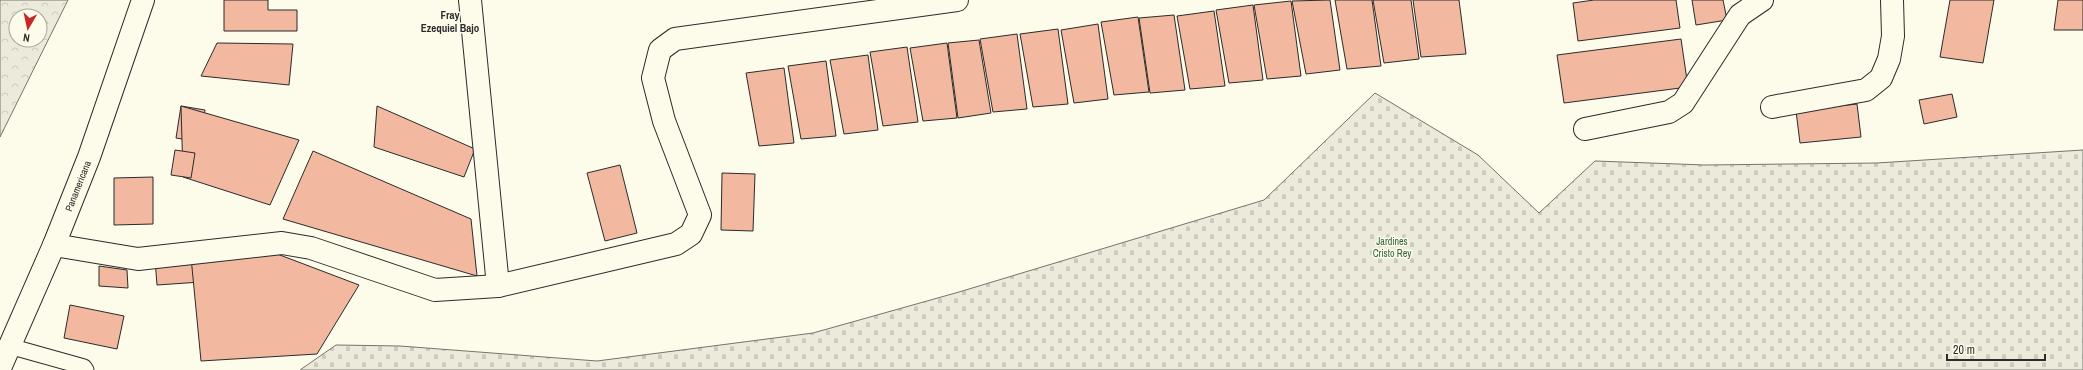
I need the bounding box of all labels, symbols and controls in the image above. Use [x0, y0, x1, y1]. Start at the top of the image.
north arrow [8, 8, 48, 48]
district label: Fray Ezequiel Bajo [421, 8, 480, 35]
text: N [22, 30, 31, 45]
street label: Panamericana [62, 158, 94, 213]
park label: Jardines Cristo Rey [1373, 235, 1412, 260]
scale bar [1947, 336, 2045, 362]
text: 20 m [1953, 342, 1975, 358]

